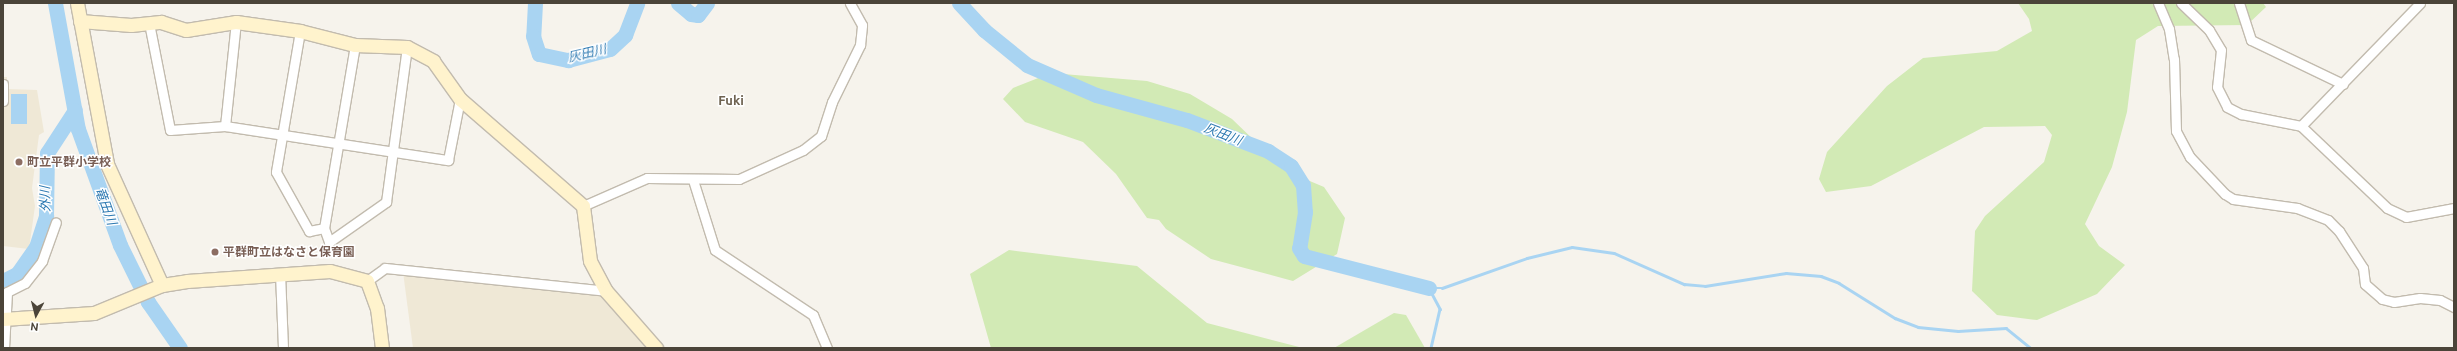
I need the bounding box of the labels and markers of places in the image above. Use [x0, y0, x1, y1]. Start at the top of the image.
place label: 町立平群小学校 [27, 155, 111, 169]
marker: 町立平群小学校 [14, 157, 24, 167]
place label: 平群町立はなさと保育園 [223, 245, 355, 259]
marker: 平群町立はなさと保育園 [210, 247, 220, 257]

